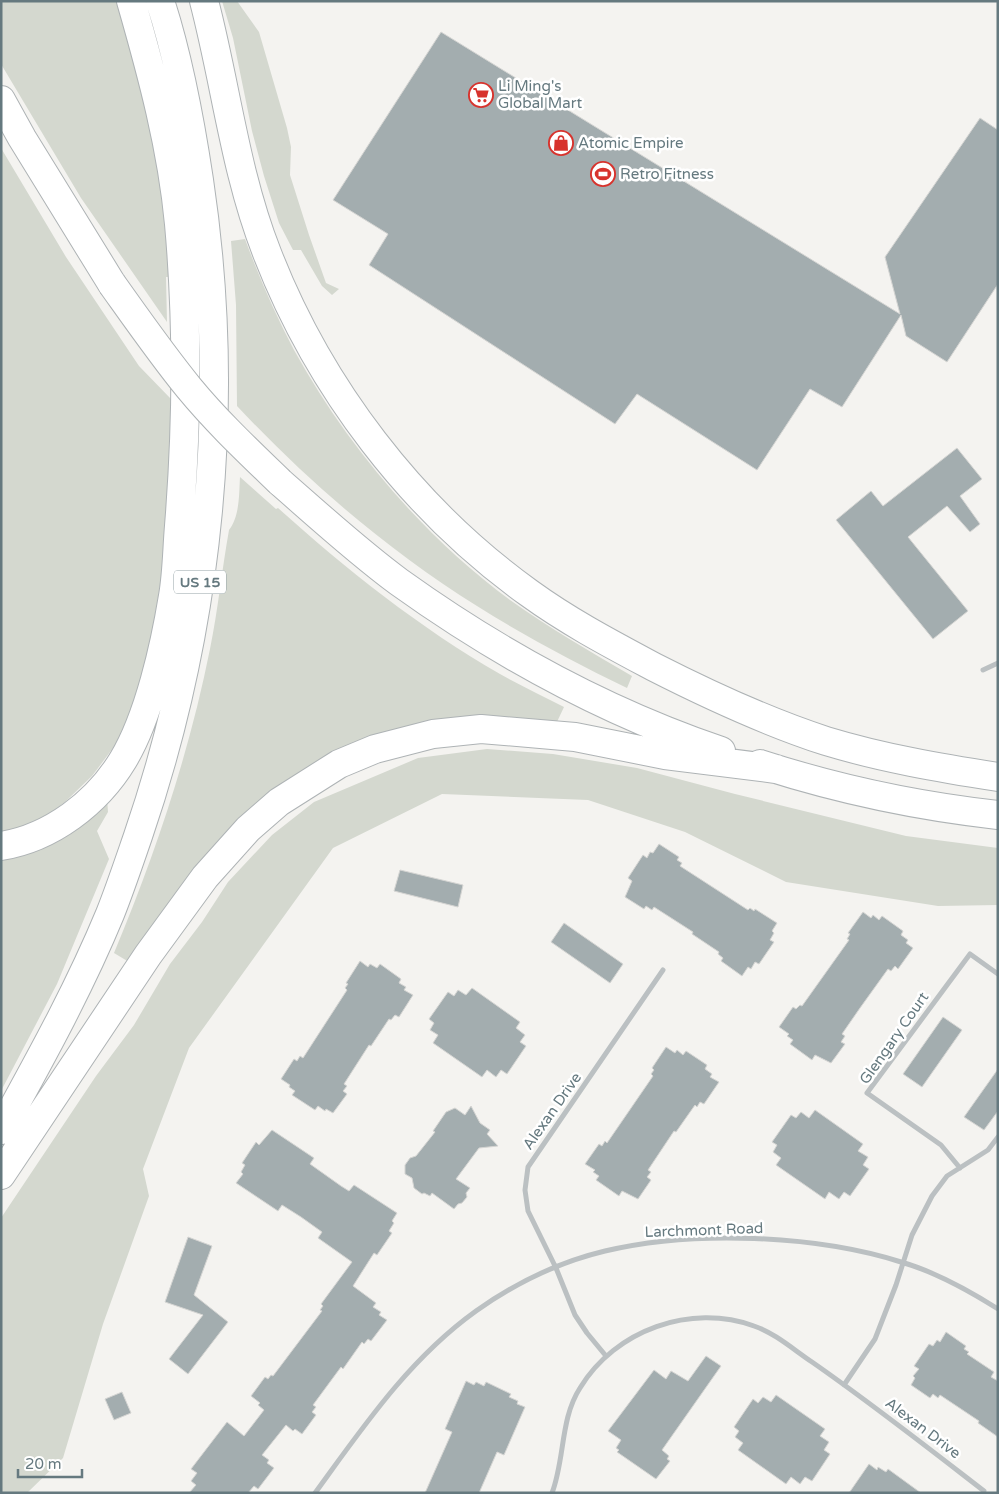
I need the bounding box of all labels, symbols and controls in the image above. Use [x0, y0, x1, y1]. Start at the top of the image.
place label: Li Ming's Global Mart [498, 77, 582, 112]
supermarket icon: Li Ming's Global Mart [468, 82, 494, 108]
shop icon: Atomic Empire [548, 130, 574, 156]
place label: Atomic Empire [578, 134, 683, 152]
sports icon: Retro Fitness [590, 161, 616, 187]
place label: Retro Fitness [620, 165, 714, 183]
road number: US 15 [174, 570, 226, 594]
street label: Glengary Court [856, 988, 933, 1087]
street label: Alexan Drive [519, 1069, 585, 1153]
street label: Larchmont Road [644, 1219, 764, 1241]
street label: Alexan Drive [882, 1394, 964, 1462]
scale bar [18, 1446, 81, 1478]
text: 20 m [25, 1455, 62, 1473]

